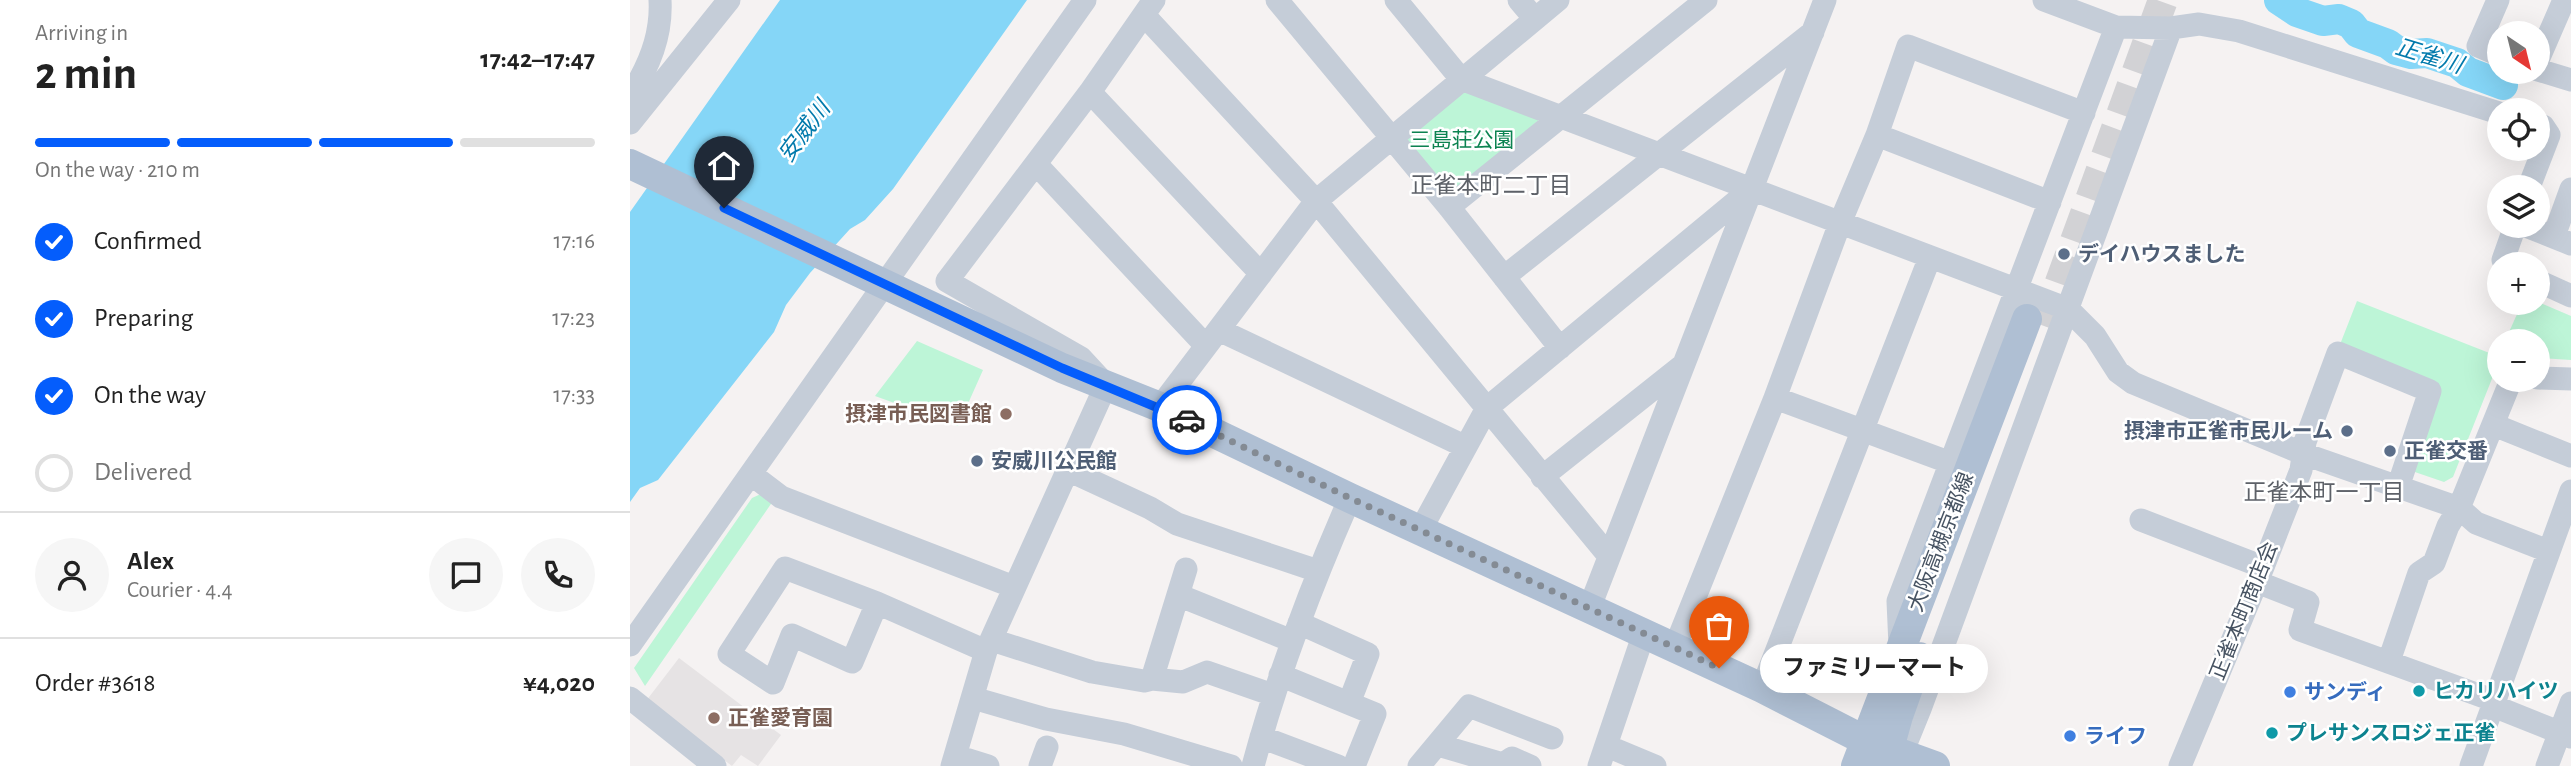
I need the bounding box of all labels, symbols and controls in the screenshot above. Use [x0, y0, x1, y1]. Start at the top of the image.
north arrow [2487, 21, 2550, 84]
map controls [2487, 21, 2550, 392]
text: Arriving in [35, 22, 128, 45]
water label: 正雀川 [2393, 34, 2469, 79]
text: 17:42–17:47 [480, 46, 595, 72]
text: 2 min [35, 51, 137, 97]
water label: 安威川 [773, 94, 837, 166]
button: locate [2487, 98, 2550, 161]
park label: 三島荘公園 [1410, 129, 1515, 151]
pin [694, 136, 754, 208]
icon: home [705, 147, 743, 185]
text: On the way · 210 m [35, 159, 200, 182]
district label: 正雀本町二丁目 [1411, 173, 1572, 198]
button: layers [2487, 175, 2550, 238]
icon: check [35, 223, 73, 261]
text: Confirmed [94, 228, 202, 254]
text: 17:16 [554, 230, 595, 253]
place label: デイハウスました [2078, 242, 2246, 265]
marker: デイハウスました [2056, 246, 2072, 262]
button: + [2487, 252, 2550, 315]
icon: check [35, 300, 73, 338]
text: Preparing [94, 305, 193, 331]
text: 17:23 [552, 307, 595, 330]
button: − [2487, 329, 2550, 392]
icon: check [35, 377, 73, 415]
text: On the way [94, 382, 206, 408]
text: 17:33 [553, 384, 595, 407]
courier [1152, 385, 1222, 455]
icon: car [1168, 401, 1206, 439]
place label: 摂津市民図書館 [845, 403, 992, 425]
marker: 摂津市民図書館 [998, 406, 1014, 422]
place label: 摂津市正雀市民ルーム [2124, 420, 2333, 442]
marker: 摂津市正雀市民ルーム [2339, 423, 2355, 439]
place label: 正雀交番 [2404, 440, 2488, 462]
marker: 正雀交番 [2382, 443, 2398, 459]
place label: 安威川公民館 [991, 449, 1117, 472]
marker: 安威川公民館 [969, 453, 985, 469]
text: Delivered [94, 459, 192, 485]
street label: 大阪高槻京都線 [1904, 469, 1977, 614]
district label: 正雀本町一丁目 [2244, 480, 2405, 505]
button: person [35, 538, 109, 612]
button: chat [429, 538, 503, 612]
button: phone [521, 538, 595, 612]
street label: 正雀本町商店会 [2206, 539, 2281, 683]
text: Alex [127, 548, 174, 574]
text: Courier · 4.4 [127, 579, 233, 602]
pin [1689, 596, 1749, 668]
icon: bag [1700, 607, 1738, 645]
callout: ファミリーマート [1761, 644, 1988, 692]
text: ファミリーマート [1782, 657, 1966, 680]
text: Order #3618 [35, 670, 156, 696]
text: ¥4,020 [523, 670, 595, 696]
place label: サンディ [2304, 680, 2387, 703]
place label: ヒカリハイツ [2433, 680, 2559, 702]
marker: ヒカリハイツ [2411, 683, 2427, 699]
marker: サンディ [2282, 684, 2298, 700]
place label: 正雀愛育園 [728, 706, 833, 729]
marker: 正雀愛育園 [706, 710, 722, 726]
place label: プレサンスロジェ正雀 [2286, 722, 2496, 744]
place label: ライフ [2084, 725, 2147, 747]
marker: プレサンスロジェ正雀 [2264, 725, 2280, 741]
marker: ライフ [2062, 728, 2078, 744]

